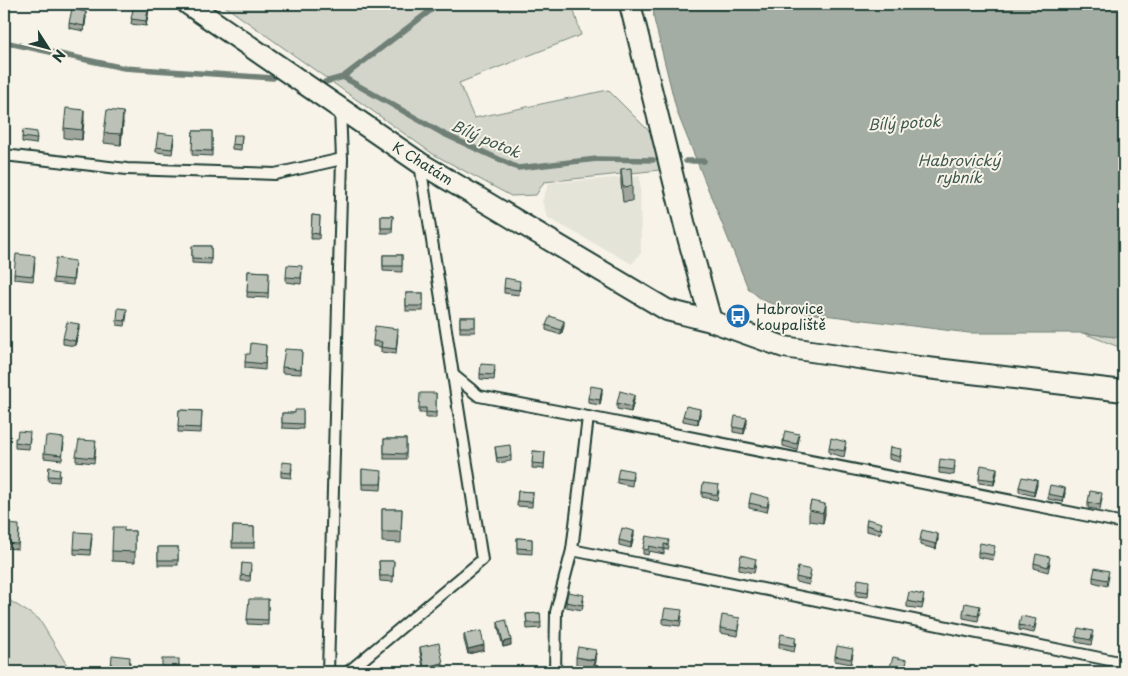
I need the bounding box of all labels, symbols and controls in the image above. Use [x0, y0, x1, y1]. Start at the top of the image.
north arrow [22, 22, 72, 72]
text: N [47, 45, 71, 67]
water label: Bílý potok [867, 109, 942, 135]
water label: Bílý potok [448, 113, 525, 163]
street label: K Chatám [389, 136, 457, 190]
water label: Habrovický rybník [918, 148, 1002, 188]
place label: Habrovice koupaliště [756, 298, 826, 335]
bus stop icon: Habrovice koupaliště [725, 303, 751, 329]

